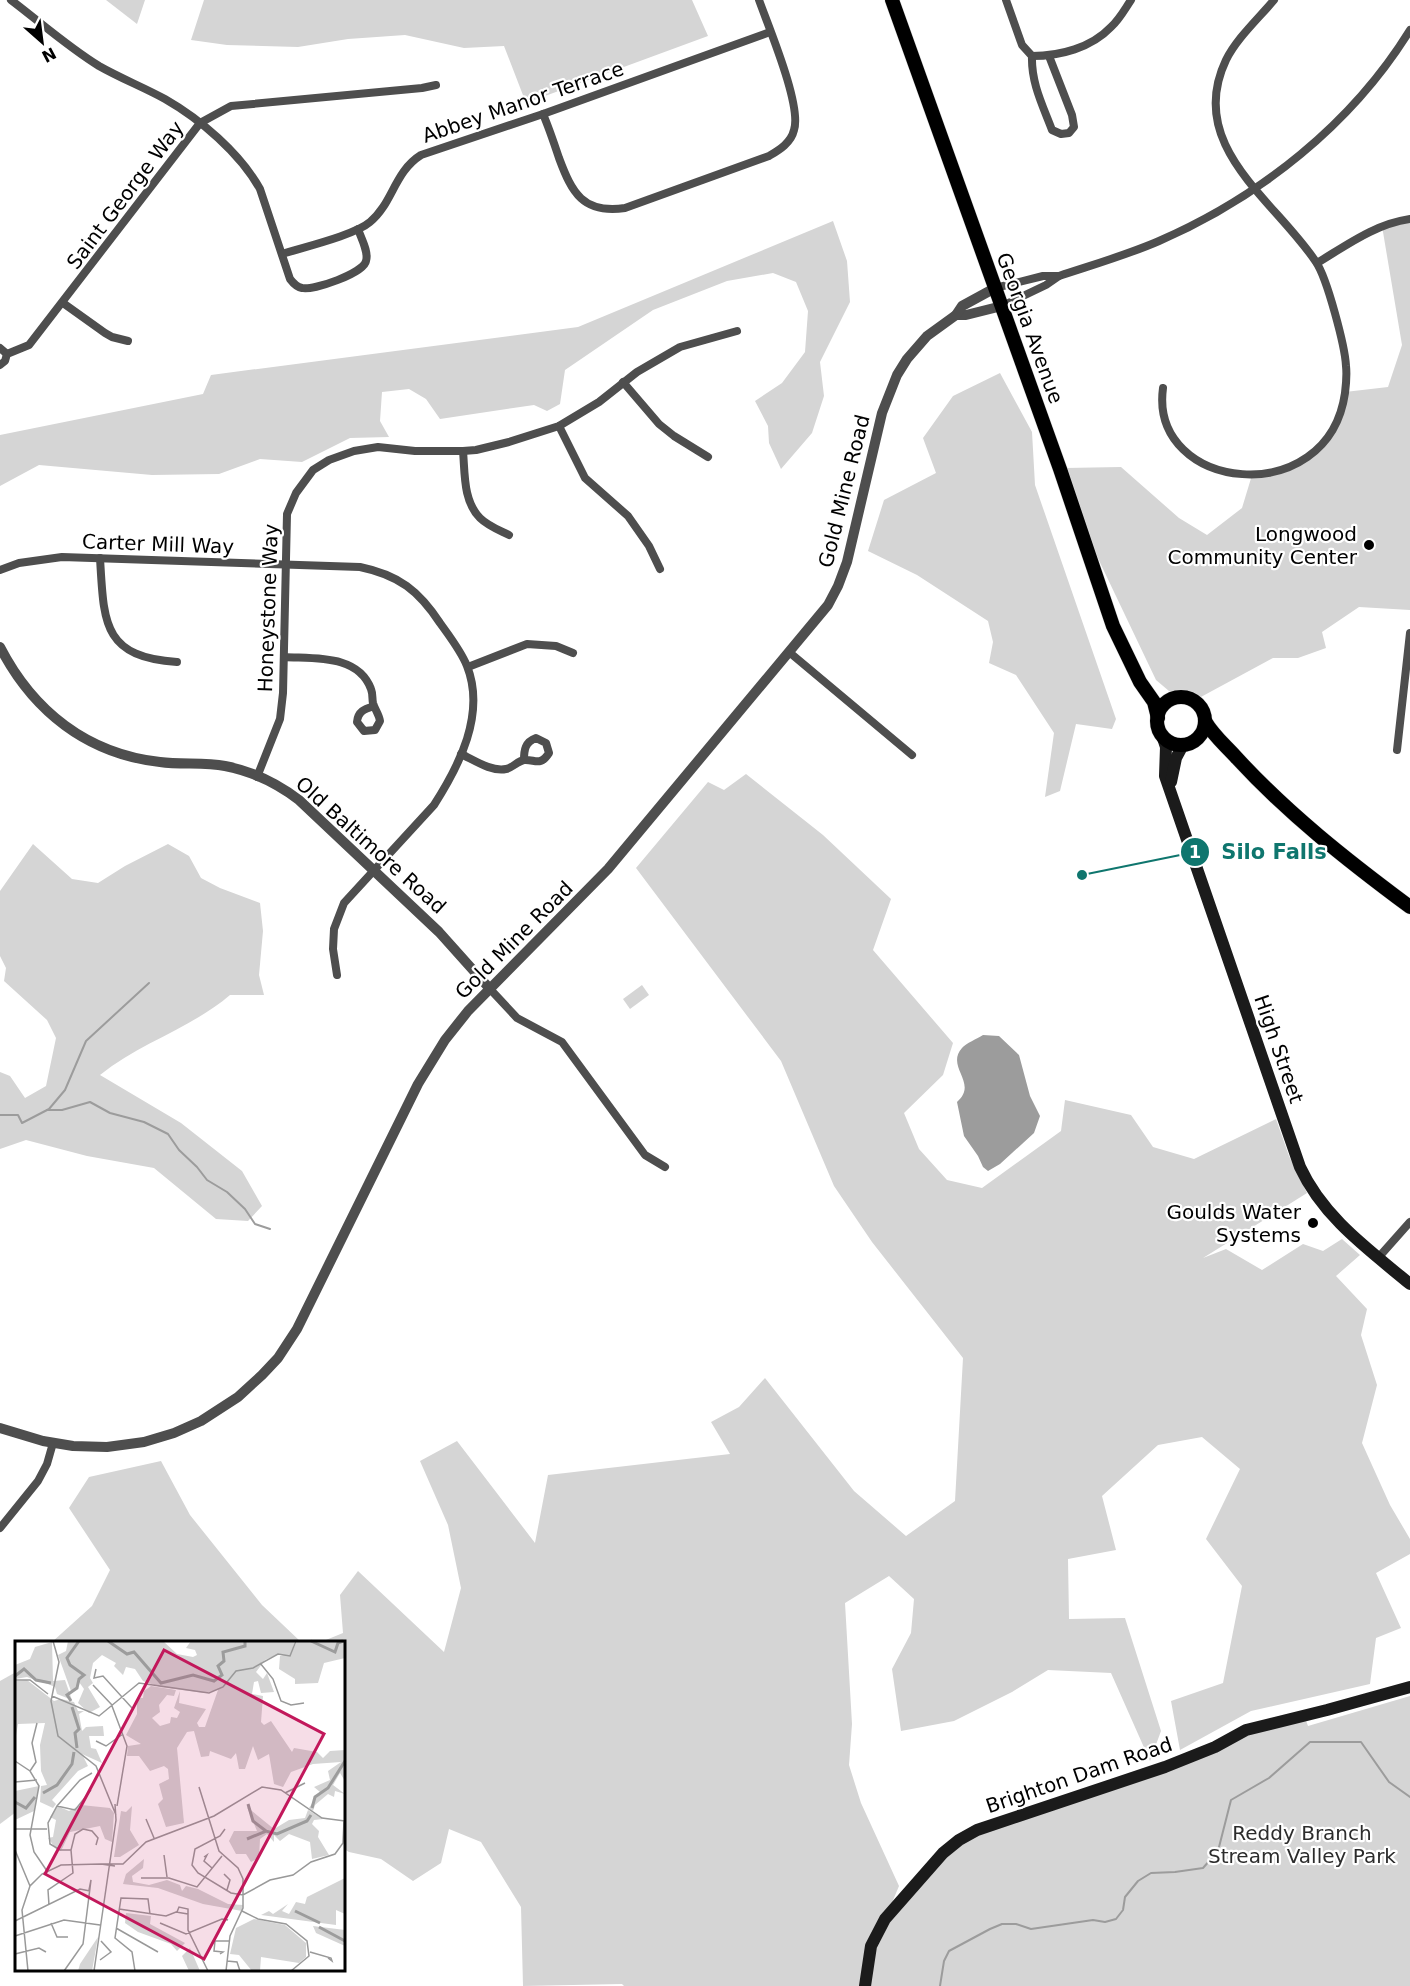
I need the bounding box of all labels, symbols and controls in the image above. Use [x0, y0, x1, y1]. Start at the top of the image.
north arrow [12, 12, 72, 72]
text: N [38, 43, 59, 66]
street label: Abbey Manor Terrace [419, 56, 627, 148]
street label: Saint George Way [61, 116, 189, 274]
street label: Georgia Avenue [992, 249, 1068, 407]
street label: Gold Mine Road [813, 412, 875, 570]
place label: Longwood Community Center [1168, 522, 1358, 569]
street label: Honeystone Way [253, 523, 283, 693]
street label: Carter Mill Way [82, 529, 235, 559]
marker: Longwood Community Center [1362, 538, 1376, 552]
street label: Old Baltimore Road [291, 771, 451, 919]
callout: Silo Falls [1180, 832, 1339, 871]
text: Silo Falls [1221, 840, 1327, 864]
text: 1 [1189, 841, 1201, 862]
street label: Gold Mine Road [450, 876, 578, 1004]
street label: High Street [1249, 992, 1309, 1107]
place label: Goulds Water Systems [1166, 1200, 1302, 1247]
marker: Goulds Water Systems [1306, 1216, 1320, 1230]
inset map [15, 1641, 345, 1971]
street label: Brighton Dam Road [983, 1732, 1175, 1818]
park label: Reddy Branch Stream Valley Park [1208, 1821, 1396, 1868]

